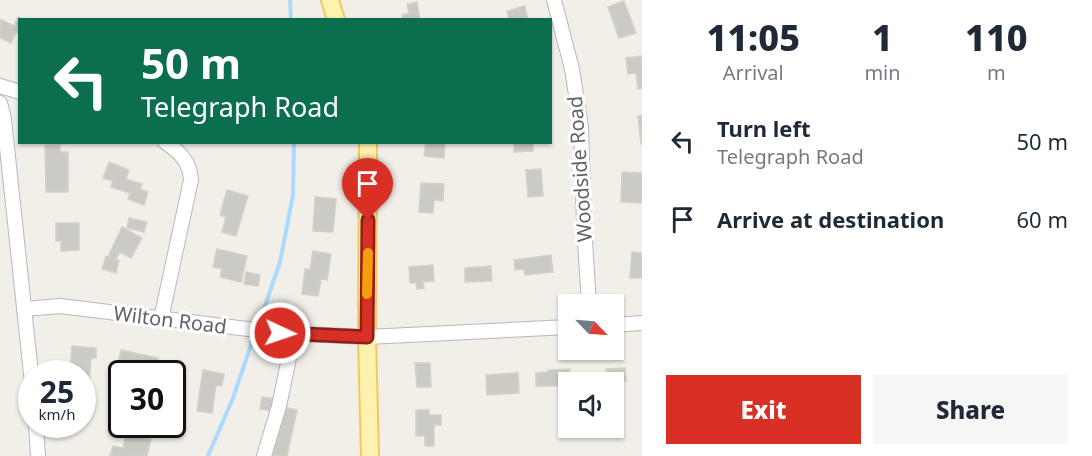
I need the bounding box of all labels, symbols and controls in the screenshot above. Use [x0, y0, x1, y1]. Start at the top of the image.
text: 11:05 [706, 13, 800, 62]
text: 1 [872, 13, 893, 62]
text: 110 [965, 13, 1028, 62]
text: 50 m [141, 34, 241, 91]
icon: left [42, 42, 120, 120]
text: Arrival [723, 59, 784, 86]
text: min [864, 59, 901, 86]
text: m [987, 59, 1006, 86]
text: Telegraph Road [141, 88, 339, 125]
street label: Woodside Road [561, 95, 598, 243]
text: Turn left [717, 113, 811, 143]
icon: left [666, 125, 699, 158]
text: 50 m [1017, 126, 1068, 156]
text: Telegraph Road [717, 143, 864, 170]
pin [342, 158, 393, 220]
icon: arrive [351, 167, 384, 200]
icon: arrive [666, 203, 699, 236]
text: Arrive at destination [717, 204, 944, 234]
text: 60 m [1017, 204, 1068, 234]
north arrow [558, 294, 624, 360]
map controls [558, 294, 624, 438]
street label: Wilton Road [112, 299, 228, 340]
position arrow [248, 301, 312, 365]
speed limit sign: 30 [108, 360, 186, 438]
text: 25 [40, 371, 74, 412]
button: sound [558, 372, 624, 438]
button: Exit [666, 375, 861, 444]
button: Share [873, 375, 1068, 444]
text: km/h [39, 404, 75, 424]

